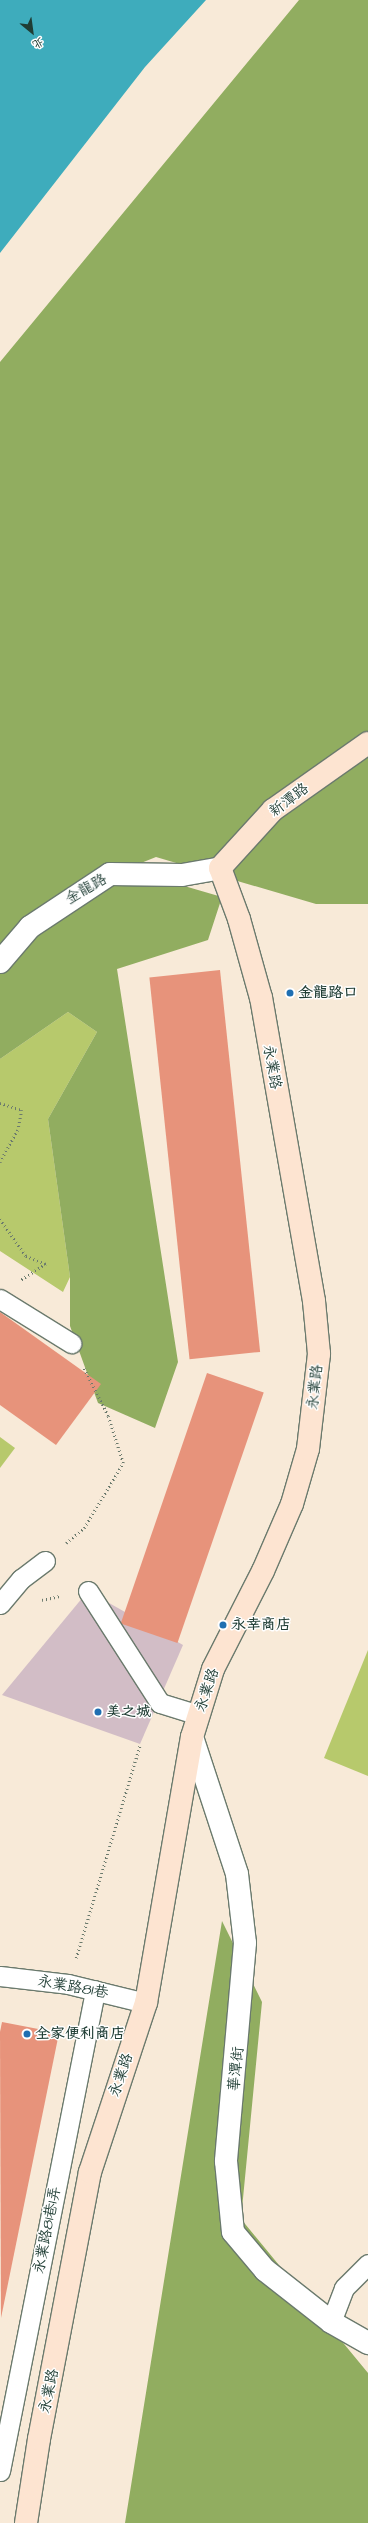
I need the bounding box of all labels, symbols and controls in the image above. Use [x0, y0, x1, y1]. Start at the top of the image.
north arrow [12, 12, 52, 52]
text: 北 [30, 34, 47, 52]
street label: 新潭路 [266, 779, 312, 821]
street label: 金龍路 [62, 870, 110, 908]
place label: 金龍路口 [298, 984, 358, 1002]
marker: 金龍路口 [285, 988, 295, 998]
street label: 永業路 [259, 1043, 285, 1091]
street label: 永業路 [304, 1364, 326, 1410]
place label: 永幸商店 [231, 1616, 291, 1634]
marker: 永幸商店 [218, 1620, 228, 1630]
street label: 永業路 [191, 1666, 223, 1714]
place label: 美之城 [106, 1703, 151, 1721]
marker: 美之城 [93, 1707, 103, 1717]
street label: 永業路81巷 [36, 1972, 110, 2002]
place label: 全家便利商店 [35, 2025, 125, 2043]
marker: 全家便利商店 [22, 2029, 32, 2039]
street label: 華潭街 [225, 2046, 247, 2092]
street label: 永業路 [105, 2051, 137, 2099]
street label: 永業路81巷1弄 [30, 2185, 64, 2275]
street label: 永業路 [36, 2367, 62, 2415]

